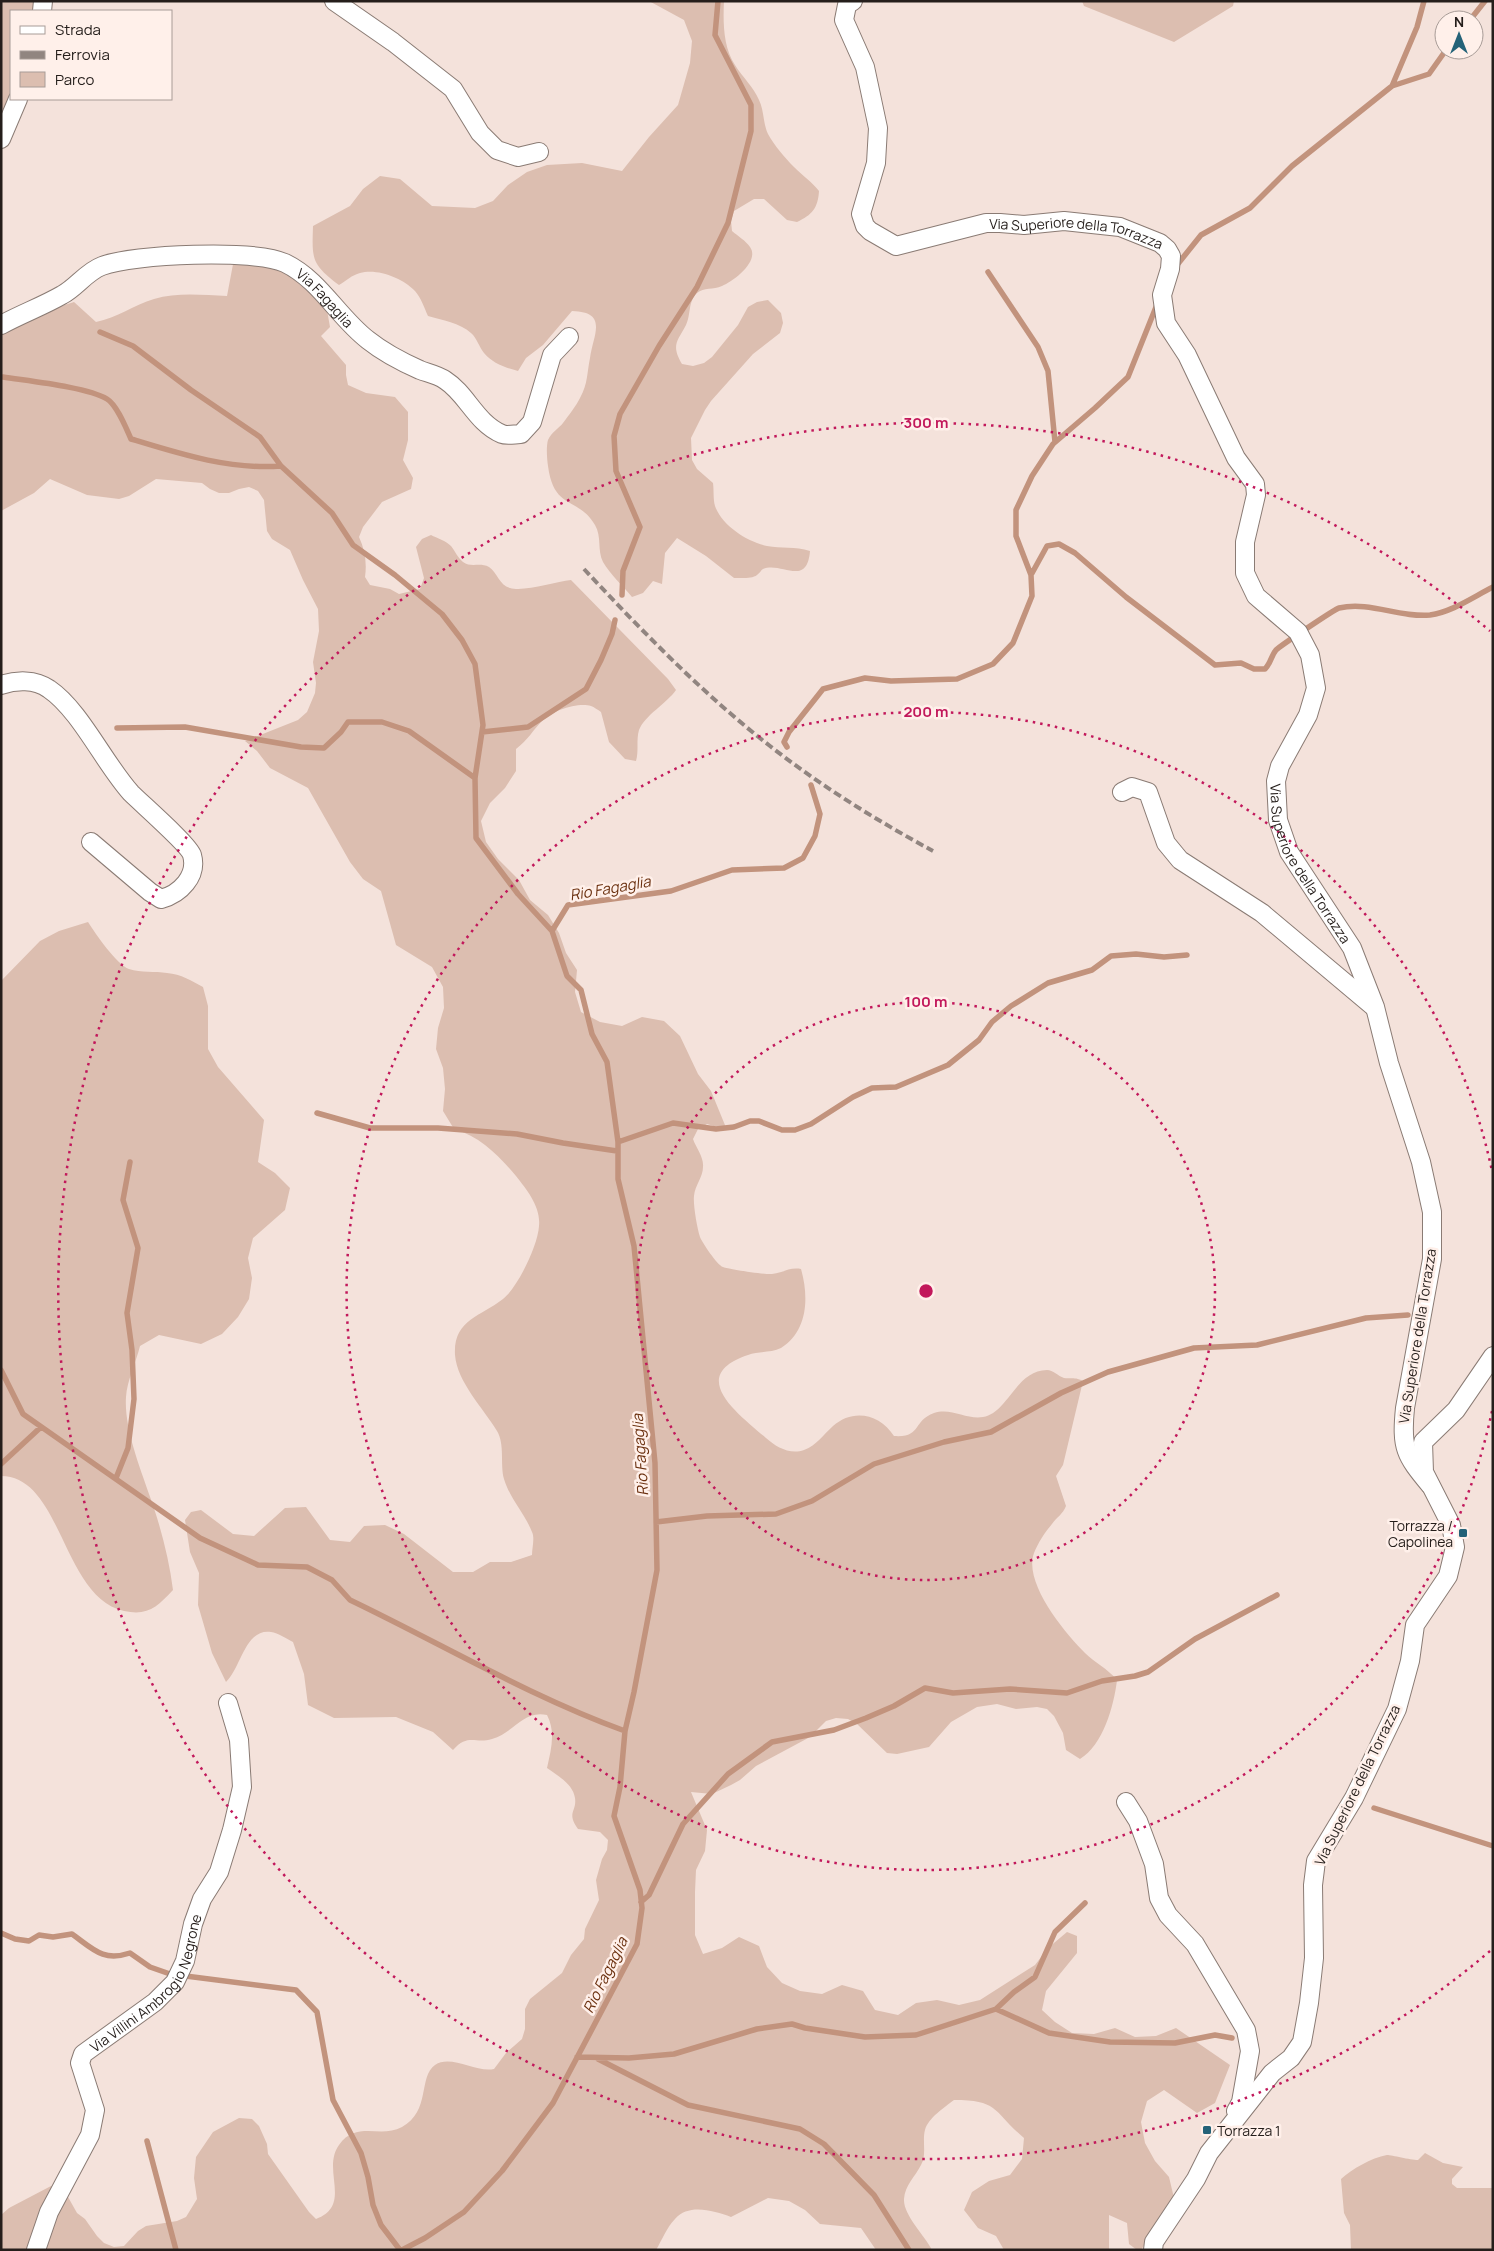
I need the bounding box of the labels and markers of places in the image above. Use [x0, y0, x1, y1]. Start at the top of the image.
centre of rings [917, 1282, 935, 1300]
place label: Torrazza / Capolinea [1388, 1516, 1453, 1551]
marker: Torrazza / Capolinea [1457, 1527, 1469, 1539]
place label: Torrazza 1 [1217, 2121, 1281, 2140]
marker: Torrazza 1 [1201, 2124, 1213, 2136]

